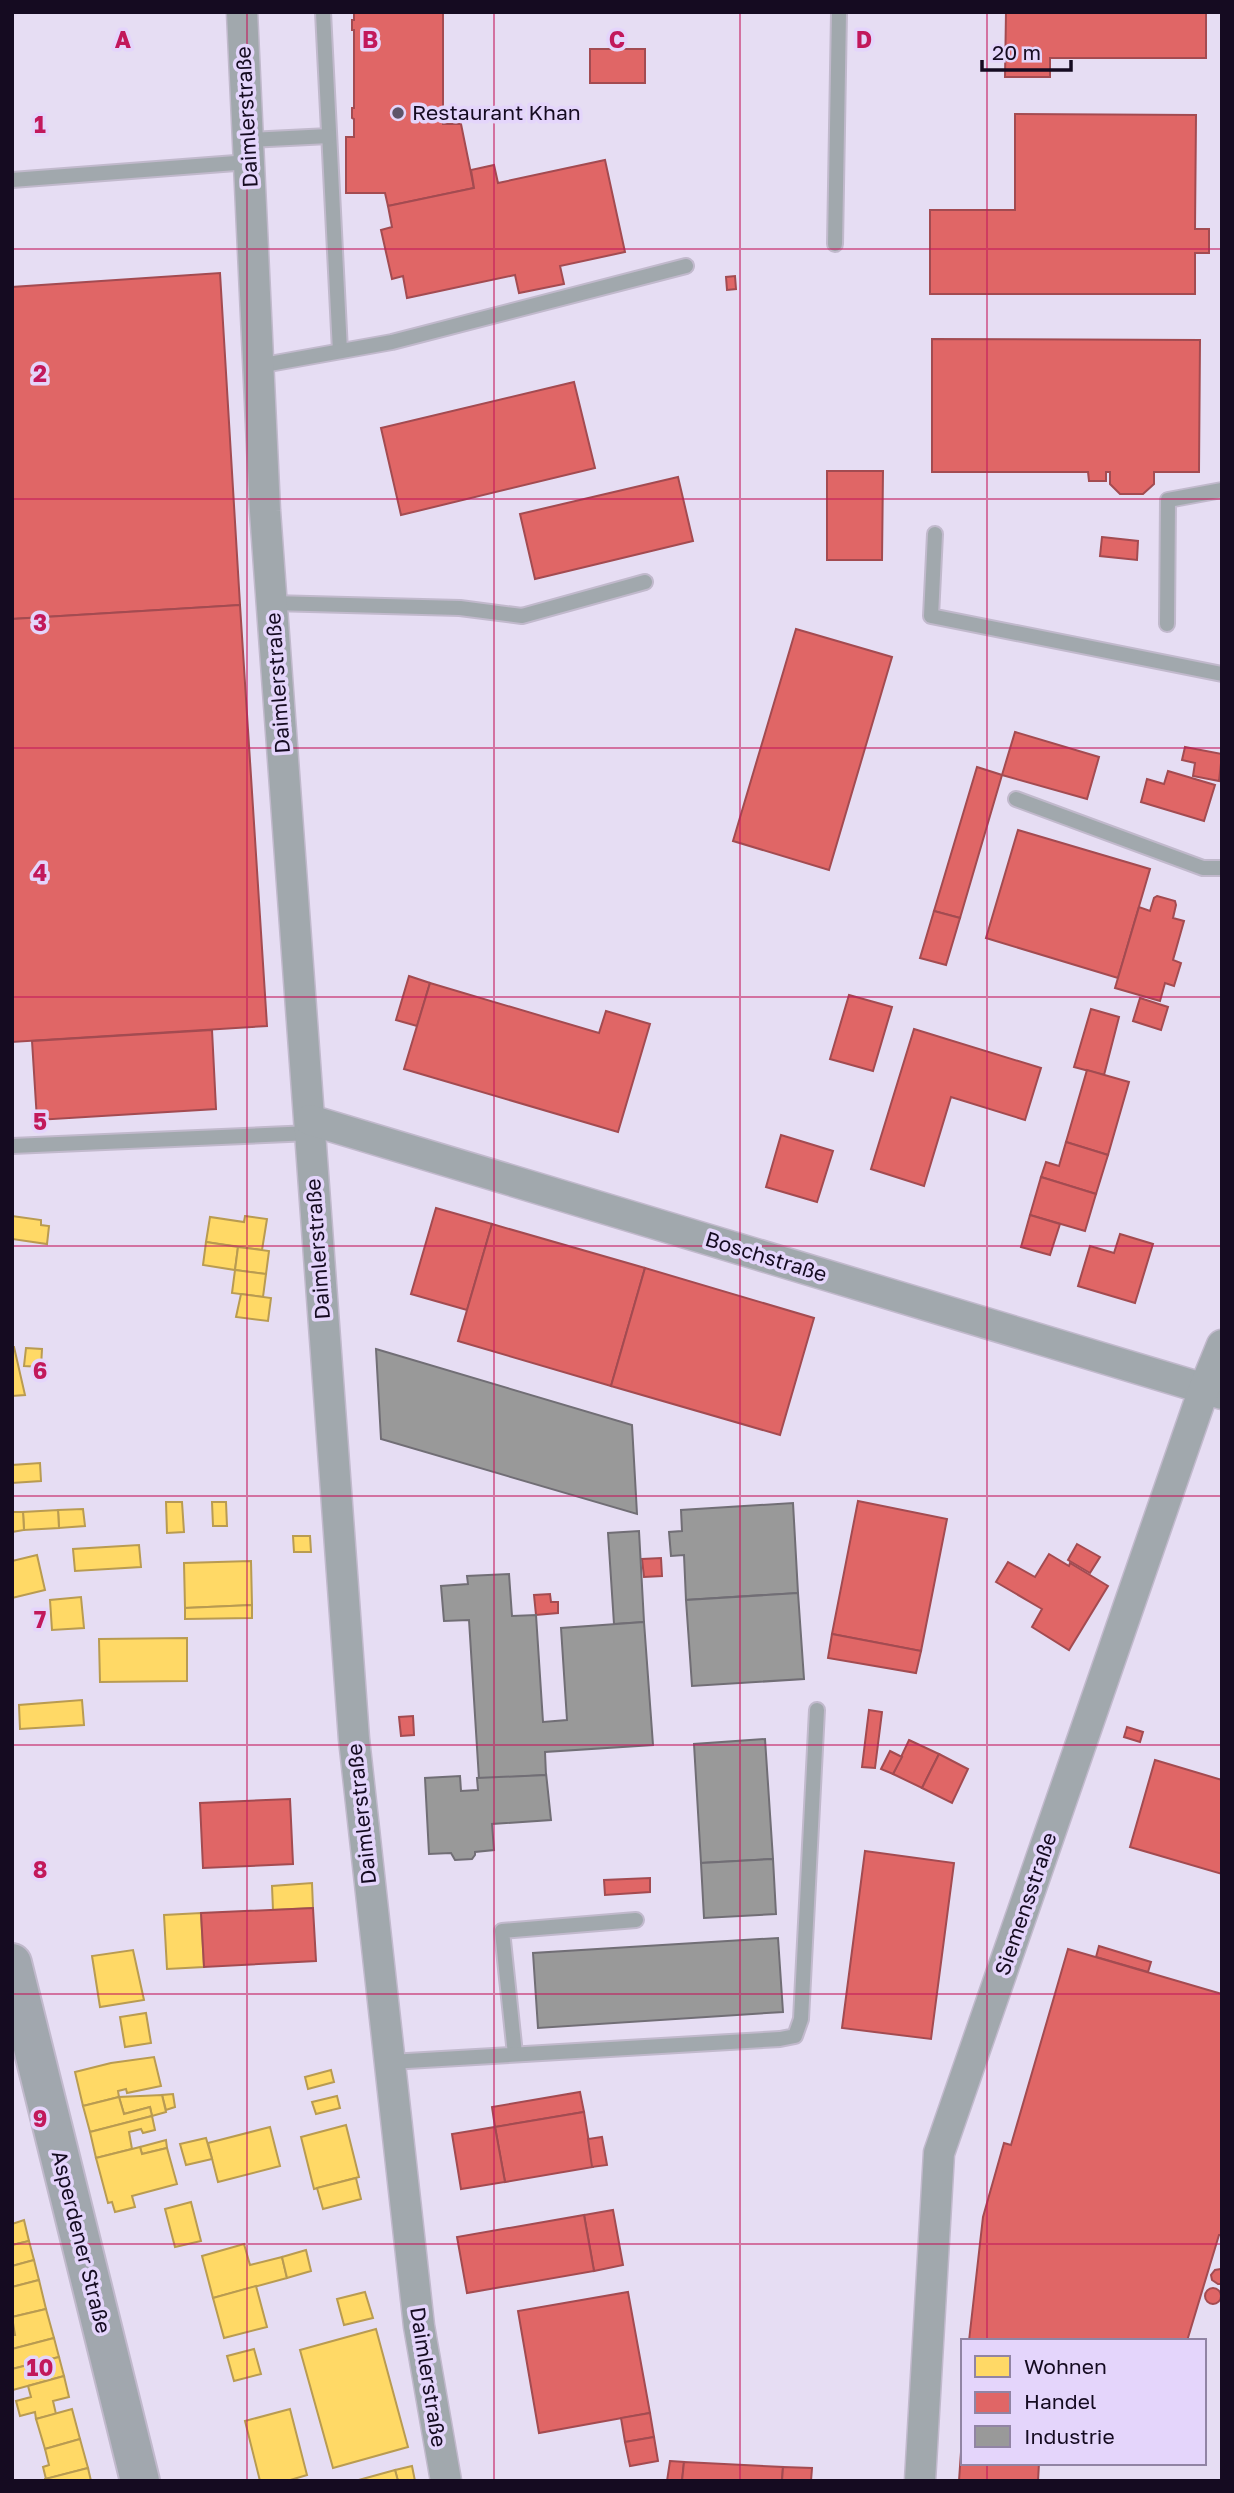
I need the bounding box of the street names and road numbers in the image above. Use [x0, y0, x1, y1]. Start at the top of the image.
street label: Daimlerstraße [229, 46, 263, 188]
street label: Daimlerstraße [259, 612, 295, 755]
street label: Daimlerstraße [299, 1178, 335, 1321]
street label: Boschstraße [702, 1225, 830, 1287]
street label: Daimlerstraße [341, 1742, 381, 1886]
street label: Siemensstraße [988, 1829, 1062, 1979]
street label: Asperdener Straße [47, 2148, 117, 2336]
street label: Daimlerstraße [405, 2305, 453, 2449]

